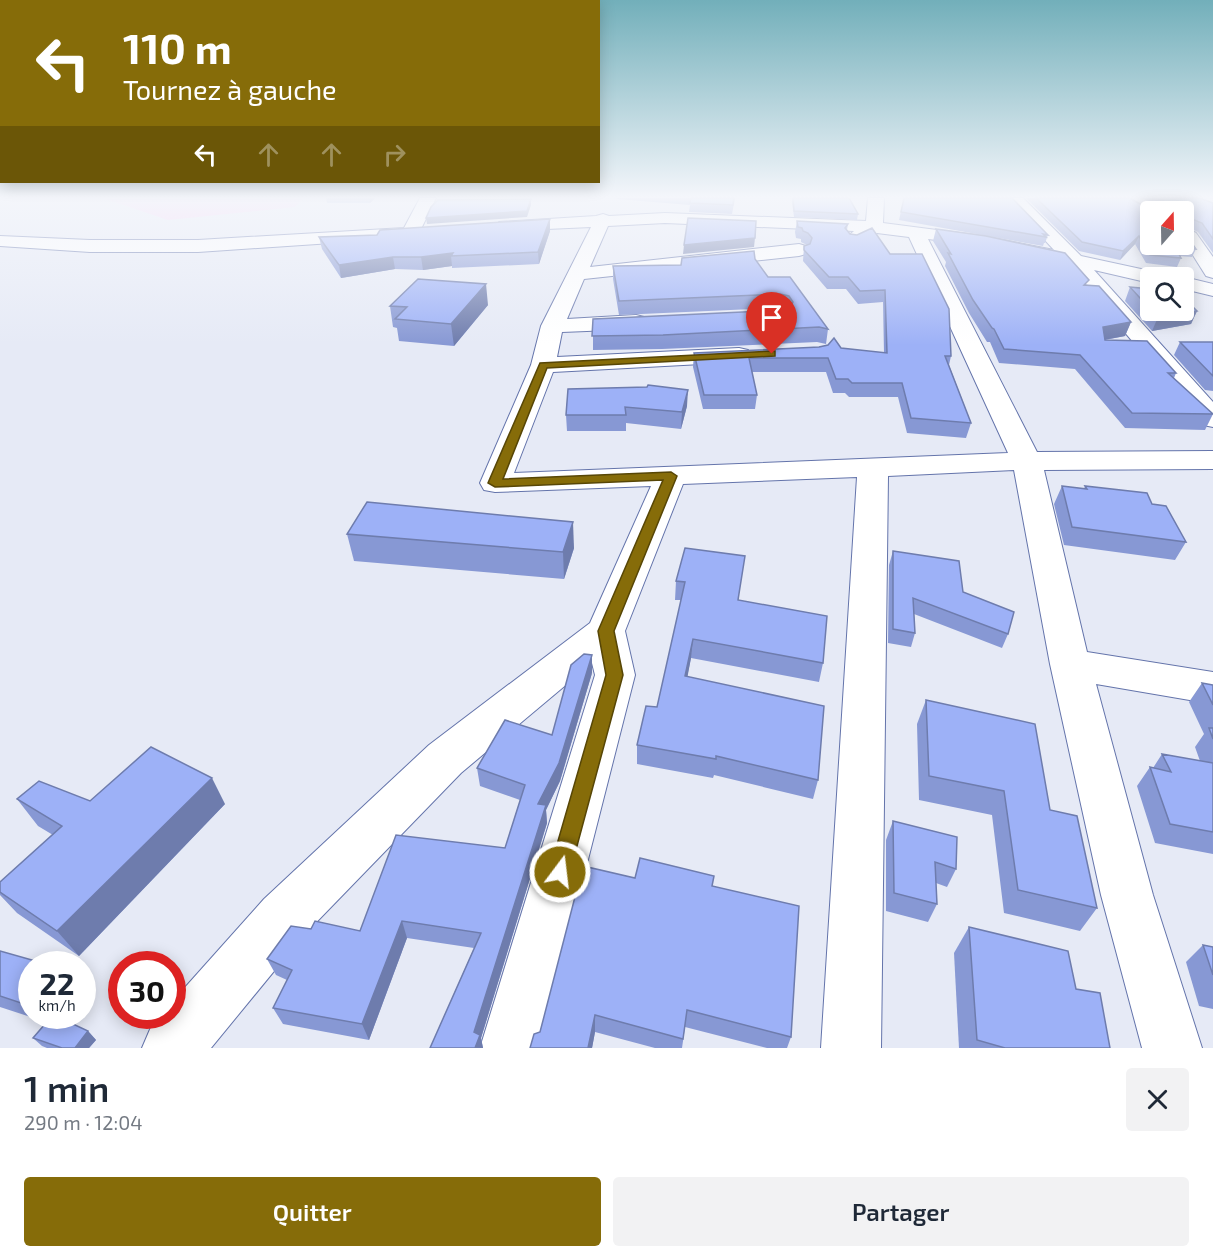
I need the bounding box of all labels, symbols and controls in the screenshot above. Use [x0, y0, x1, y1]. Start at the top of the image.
text: 110 m [123, 22, 232, 72]
icon: left [24, 24, 102, 102]
text: Tournez à gauche [123, 73, 337, 105]
icon: left [189, 138, 222, 171]
icon: ahead [252, 138, 285, 171]
icon: ahead [315, 138, 348, 171]
icon: right [378, 138, 411, 171]
north arrow [1140, 201, 1194, 255]
map controls [1140, 201, 1194, 321]
button: search [1140, 267, 1194, 321]
pin [746, 292, 797, 354]
icon: arrive [755, 301, 788, 334]
position arrow [528, 840, 592, 904]
speed limit sign: 30 [108, 951, 186, 1029]
text: 22 [40, 965, 74, 1001]
text: km/h [38, 996, 76, 1014]
text: 1 min [24, 1066, 109, 1109]
button: close [1126, 1068, 1189, 1131]
text: 290 m · 12:04 [24, 1110, 143, 1134]
button: Quitter [24, 1177, 601, 1246]
button: Partager [613, 1177, 1189, 1246]

